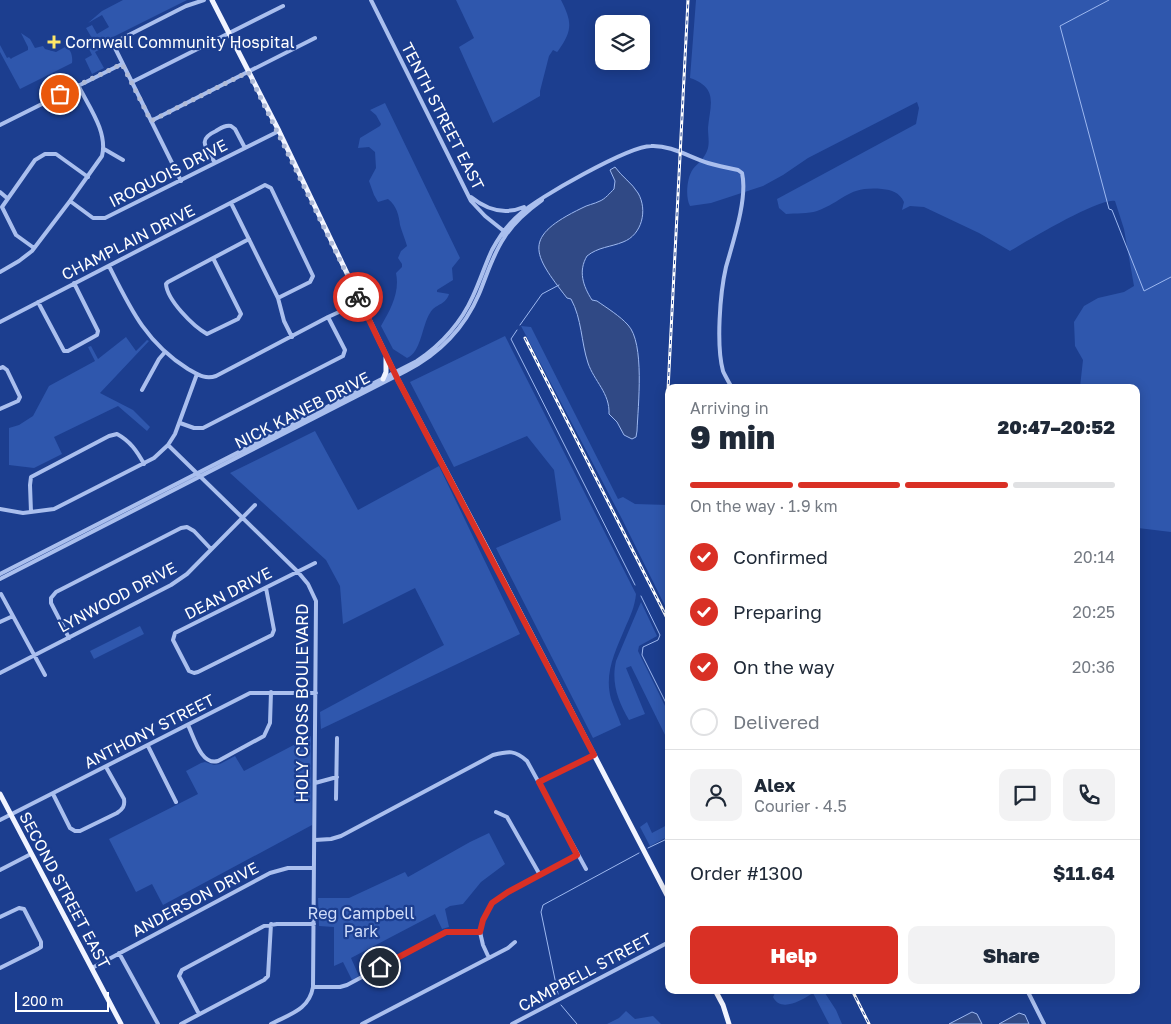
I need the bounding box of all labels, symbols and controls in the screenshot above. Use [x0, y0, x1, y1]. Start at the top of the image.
map controls [595, 15, 650, 70]
button: layers [595, 15, 650, 70]
place label: Cornwall Community Hospital [65, 32, 295, 52]
marker: Cornwall Community Hospital [47, 35, 61, 49]
street label: TENTH STREET EAST [397, 39, 489, 193]
pin [39, 73, 81, 115]
icon: bag [46, 80, 74, 108]
street label: IROQUOIS DRIVE [106, 135, 230, 211]
street label: CHAMPLAIN DRIVE [58, 200, 198, 284]
courier [333, 272, 383, 322]
icon: bike [344, 283, 372, 311]
street label: NICK KANEB DRIVE [231, 367, 373, 453]
text: Arriving in [690, 398, 769, 418]
text: 20:47–20:52 [997, 415, 1115, 438]
text: 9 min [690, 418, 775, 456]
text: On the way · 1.9 km [690, 496, 838, 516]
icon: check [690, 543, 718, 571]
text: Confirmed [733, 545, 828, 568]
text: 20:14 [1073, 547, 1115, 567]
street label: LYNWOOD DRIVE [54, 557, 180, 637]
street label: DEAN DRIVE [181, 562, 275, 624]
icon: check [690, 598, 718, 626]
text: Preparing [733, 600, 822, 623]
text: 20:25 [1072, 602, 1115, 622]
street label: HOLY CROSS BOULEVARD [292, 604, 312, 802]
icon: check [690, 653, 718, 681]
text: On the way [733, 655, 835, 678]
text: 20:36 [1072, 657, 1115, 677]
street label: ANTHONY STREET [80, 689, 218, 773]
text: Delivered [733, 710, 820, 733]
button: person [690, 769, 742, 821]
button: chat [999, 769, 1051, 821]
button: phone [1063, 769, 1115, 821]
text: Alex [754, 773, 795, 796]
text: Courier · 4.5 [754, 796, 847, 816]
street label: SECOND STREET EAST [15, 808, 115, 972]
street label: ANDERSON DRIVE [128, 857, 262, 941]
text: Order #1300 [690, 861, 803, 884]
text: $11.64 [1053, 861, 1115, 884]
park label: Reg Campbell Park [307, 903, 415, 941]
button: Help [690, 926, 898, 984]
button: Share [908, 926, 1115, 984]
street label: CAMPBELL STREET [515, 928, 655, 1016]
pin [359, 946, 401, 988]
icon: home [366, 953, 394, 981]
scale bar [15, 989, 109, 1012]
text: 200 m [22, 992, 63, 1009]

